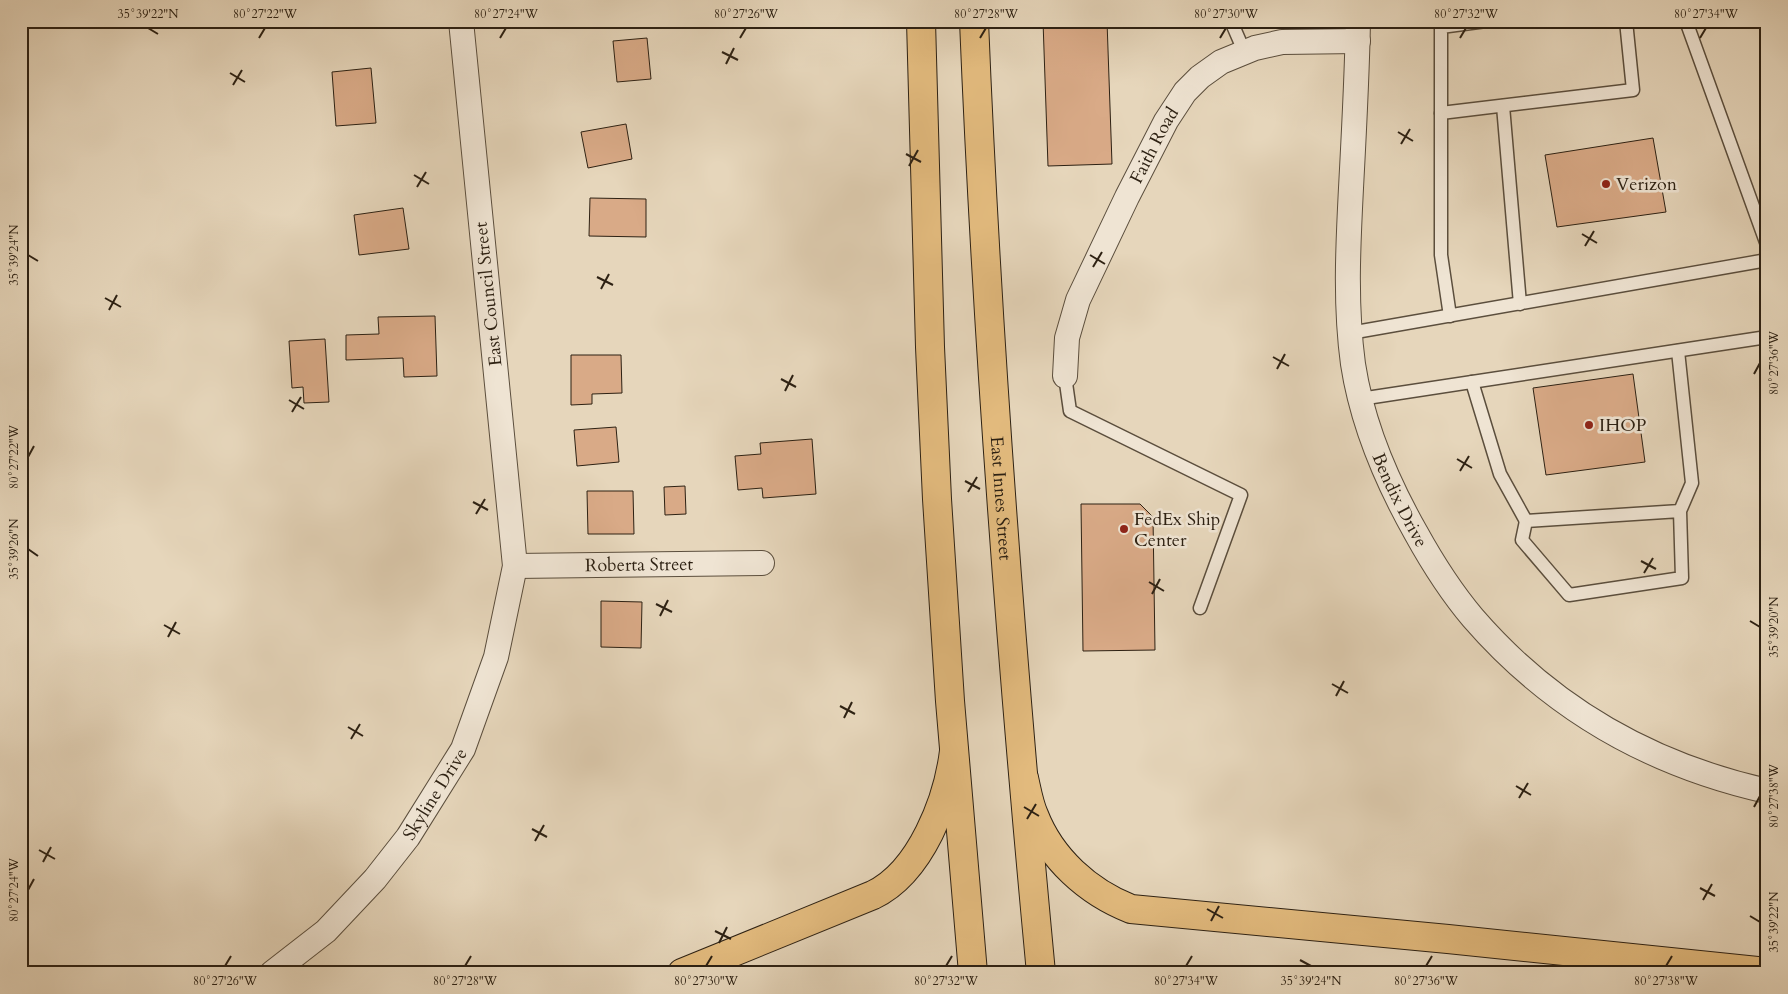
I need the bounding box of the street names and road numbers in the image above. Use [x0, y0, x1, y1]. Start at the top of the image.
street label: Faith Road [1124, 102, 1185, 188]
street label: East Council Street [468, 220, 509, 367]
street label: East Innes Street [984, 435, 1018, 562]
street label: Bendix Drive [1366, 449, 1434, 552]
street label: Roberta Street [585, 552, 694, 578]
street label: Skyline Drive [397, 743, 474, 845]

